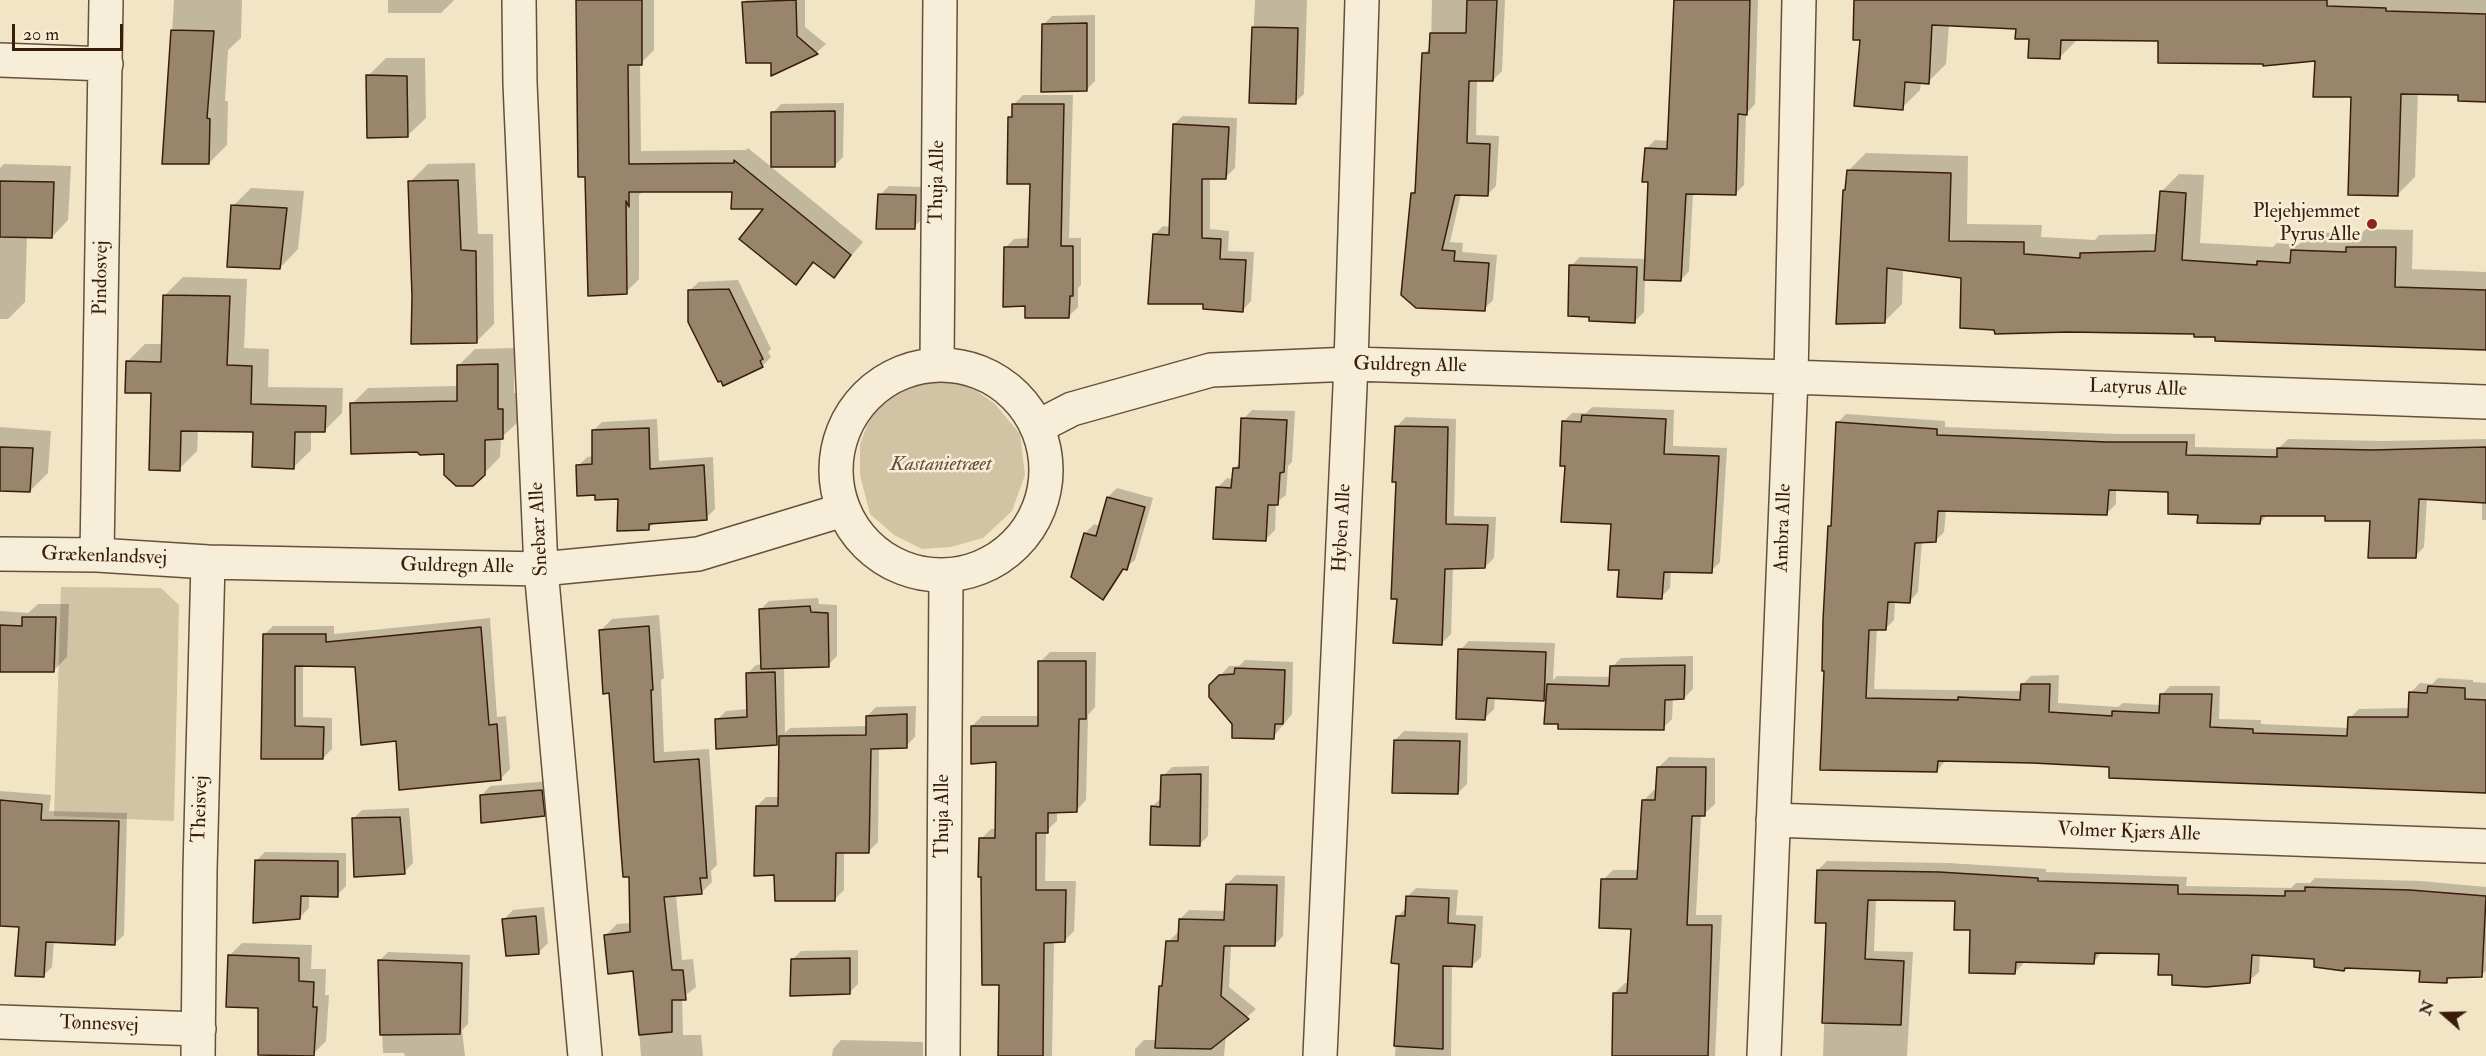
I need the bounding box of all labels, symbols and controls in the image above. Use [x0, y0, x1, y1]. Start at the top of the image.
scale bar [15, 12, 126, 50]
text: 20 m [23, 23, 59, 46]
street label: Thuja Alle [925, 140, 951, 224]
place label: Plejehjemmet Pyrus Alle [2253, 201, 2360, 248]
marker: Plejehjemmet Pyrus Alle [2365, 217, 2379, 231]
street label: Pindosvej [89, 240, 115, 316]
street label: Guldregn Alle [1353, 353, 1467, 379]
street label: Latyrus Alle [2089, 375, 2187, 403]
park label: Kastanietræet [890, 454, 992, 478]
street label: Snebær Alle [526, 481, 554, 577]
street label: Hyben Alle [1329, 483, 1357, 573]
street label: Ambra Alle [1770, 483, 1798, 573]
street label: Grækenlandsvej [41, 543, 167, 571]
street label: Guldregn Alle [400, 554, 514, 580]
street label: Thuja Alle [932, 774, 956, 858]
street label: Theisvej [188, 775, 214, 843]
street label: Volmer Kjærs Alle [2057, 819, 2201, 847]
north arrow [2414, 984, 2474, 1044]
text: N [2415, 998, 2439, 1018]
street label: Tønnesvej [59, 1012, 139, 1038]

